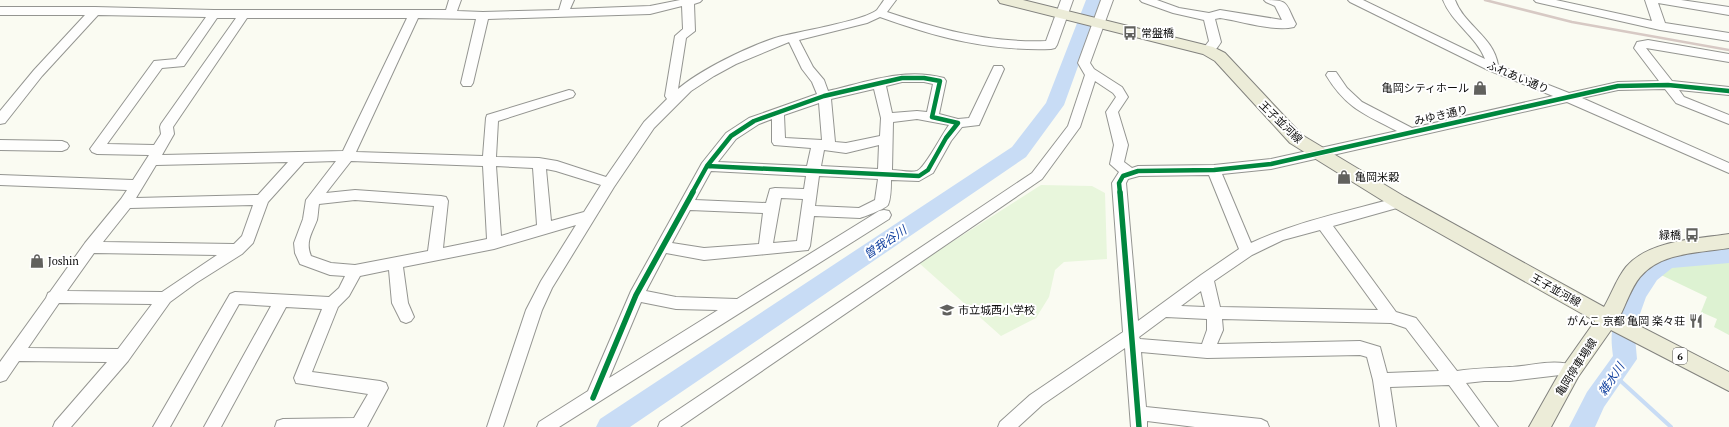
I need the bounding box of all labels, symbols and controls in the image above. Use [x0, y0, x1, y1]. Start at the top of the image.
bus stop icon: 常盤橋 [1122, 25, 1138, 41]
place label: 常盤橋 [1141, 26, 1174, 40]
street label: ふれあい通り [1485, 58, 1551, 96]
shop icon: 亀岡シティホール [1472, 80, 1488, 96]
place label: 亀岡シティホール [1382, 81, 1469, 95]
street label: 王子並河線 [1256, 98, 1306, 146]
street label: みゆき通り [1413, 102, 1469, 128]
shop icon: 亀岡米穀 [1336, 169, 1352, 185]
place label: 亀岡米穀 [1355, 170, 1400, 184]
water label: 曽我谷川 [861, 221, 911, 262]
bus stop icon: 緑橋 [1684, 227, 1700, 243]
place label: 緑橋 [1659, 228, 1681, 242]
shop icon: Joshin [29, 253, 45, 269]
place label: Joshin [48, 254, 79, 268]
street label: 王子並河線 [1529, 271, 1583, 309]
school or university icon: 市立城西小学校 [939, 302, 955, 318]
place label: 市立城西小学校 [958, 303, 1035, 317]
restaurant icon: がんこ 京都 亀岡 楽々荘 [1688, 313, 1704, 329]
place label: がんこ 京都 亀岡 楽々荘 [1567, 314, 1685, 328]
street label: 亀岡停車場線 [1552, 336, 1600, 398]
road number: 6 [1673, 348, 1687, 364]
water label: 雑水川 [1595, 358, 1628, 398]

